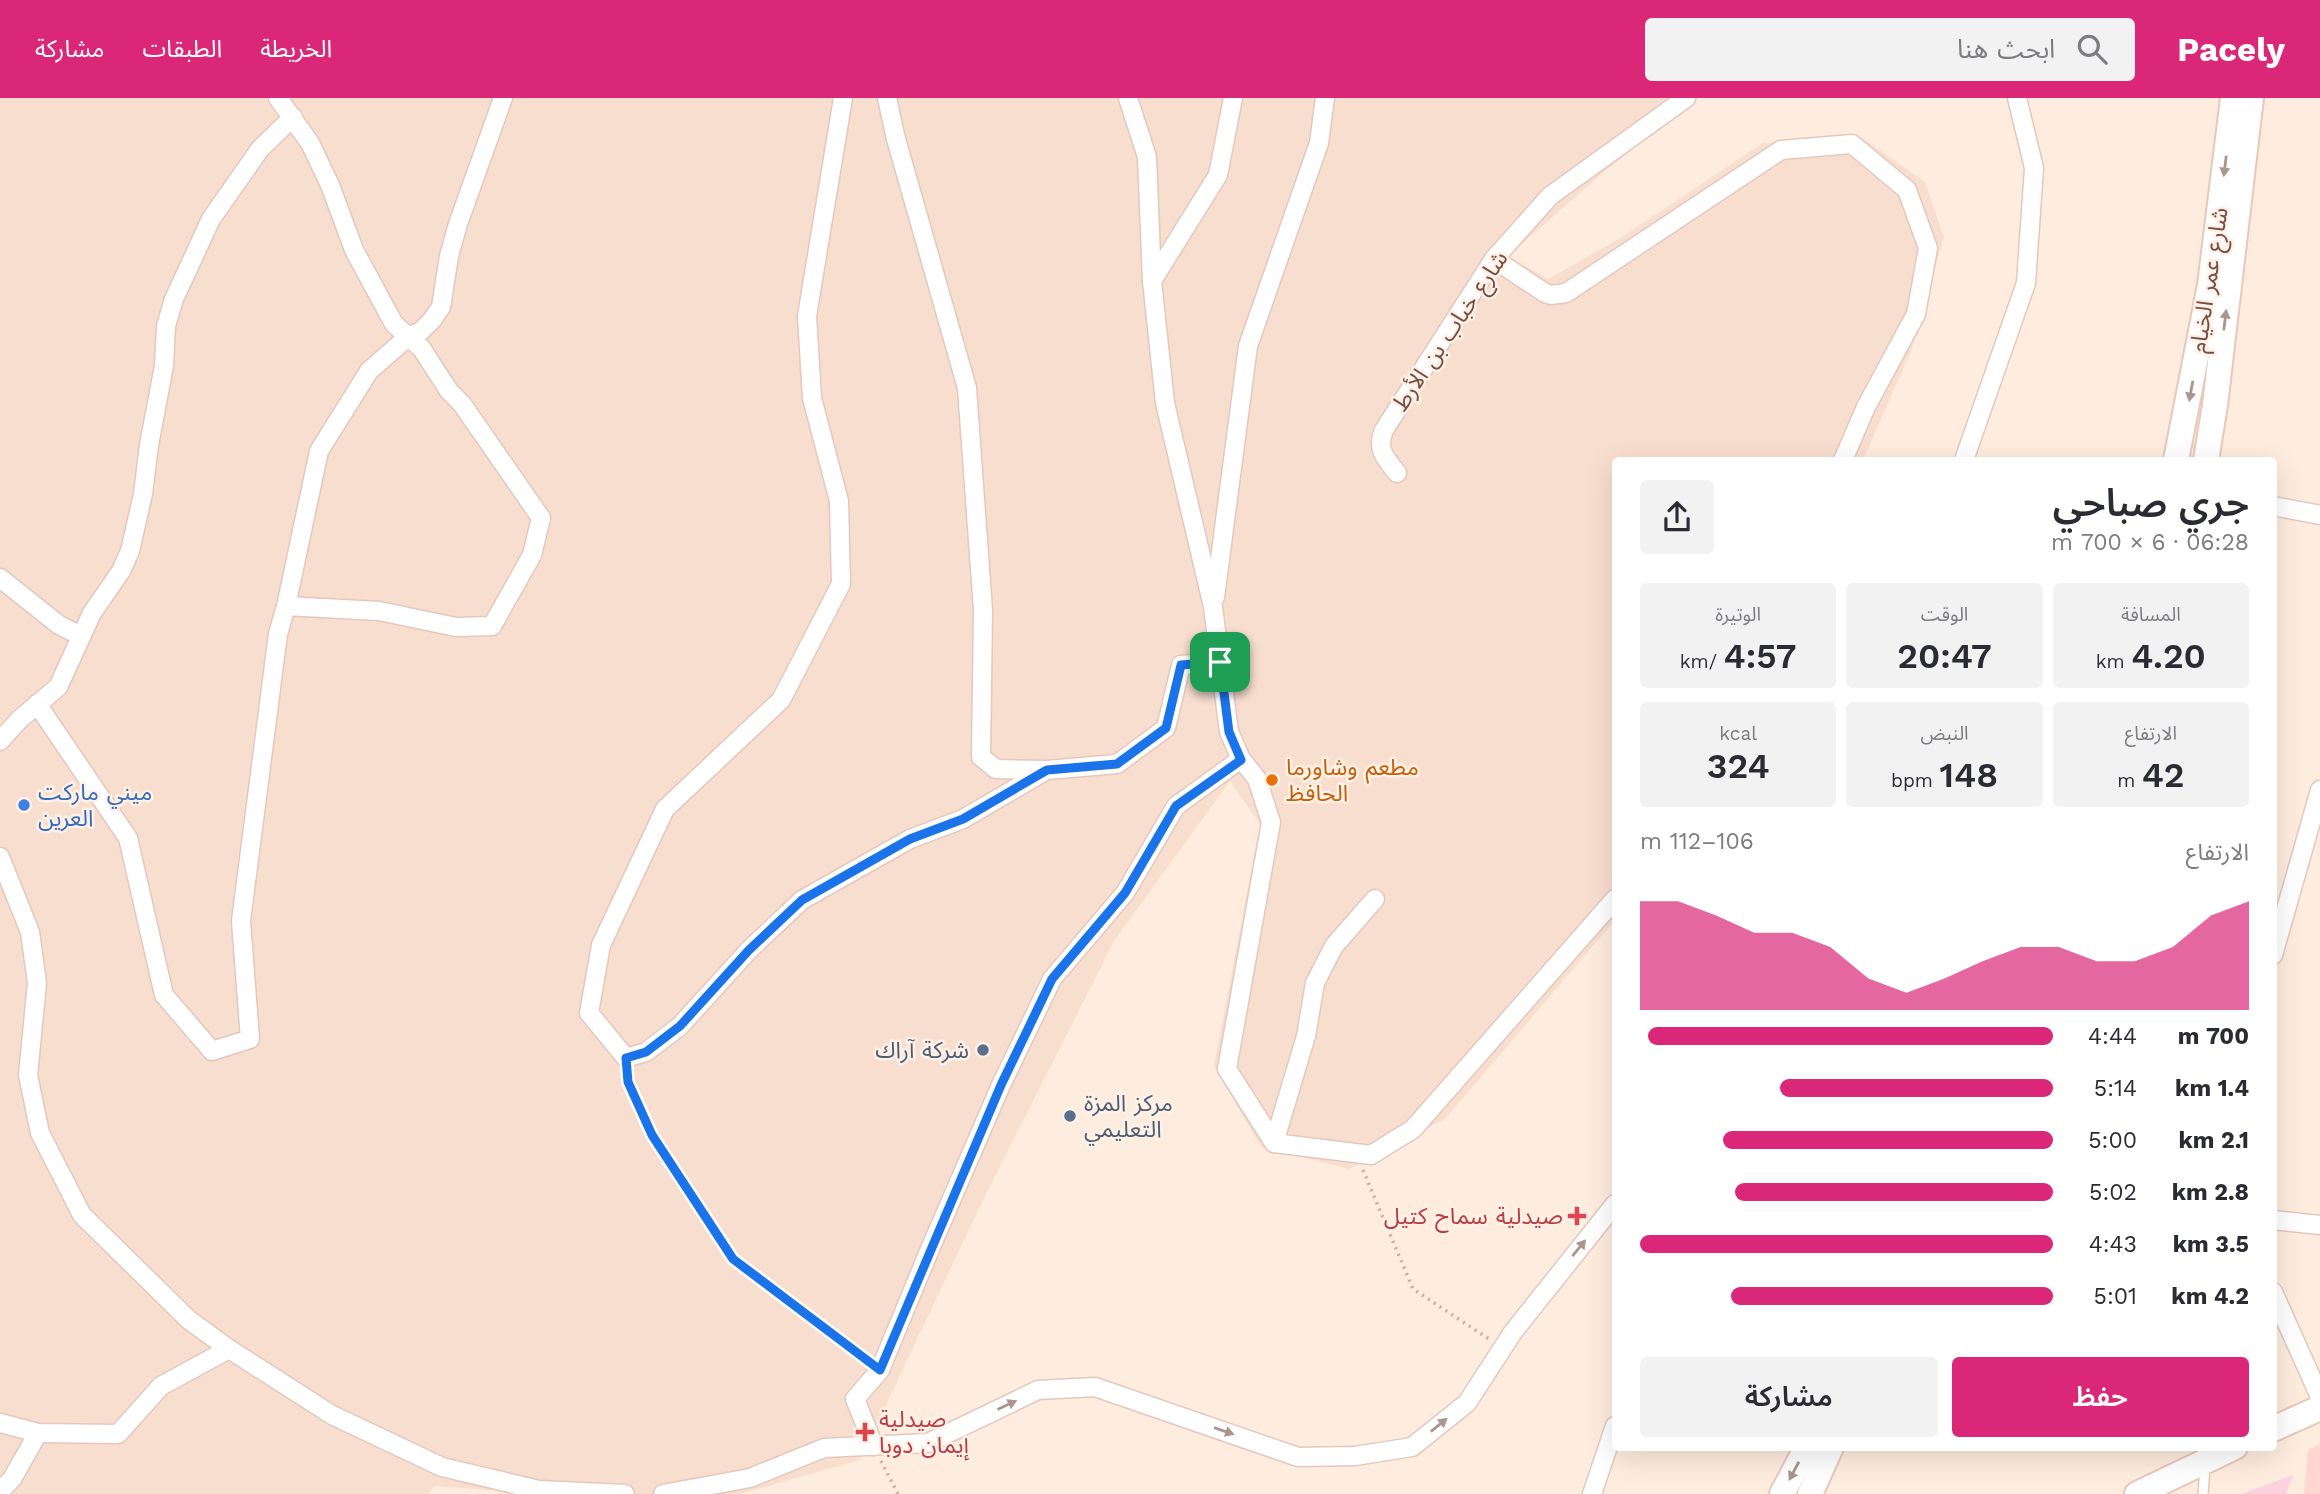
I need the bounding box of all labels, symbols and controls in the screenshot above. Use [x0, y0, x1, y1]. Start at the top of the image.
search box [1645, 18, 2135, 81]
icon: search [2073, 30, 2111, 68]
text: Pacely [2177, 30, 2285, 69]
text: ابحث هنا [1957, 34, 2055, 64]
text: مشاركة [35, 35, 104, 63]
text: الطبقات [142, 35, 222, 63]
text: الخريطة [260, 35, 332, 63]
one-way arrow [2220, 155, 2231, 177]
street label: شارع عمر الخيام [2184, 205, 2238, 355]
street label: شارع خباب بن الأرط [1387, 246, 1516, 418]
one-way arrow [2220, 309, 2231, 331]
one-way arrow [2185, 380, 2196, 402]
button: share [1640, 480, 1714, 554]
text: جري صباحي [2053, 481, 2249, 525]
text: 06:28 · 6 × 700 m [2051, 529, 2249, 556]
text: الوتيرة [1715, 603, 1761, 626]
text: الوقت [1921, 603, 1968, 626]
text: المسافة [2121, 603, 2181, 626]
pin [1190, 632, 1250, 692]
text: 4:57 [1724, 635, 1797, 677]
text: 20:47 [1897, 635, 1992, 677]
text: 4.20 [2131, 635, 2206, 677]
icon: arrive [1201, 643, 1239, 681]
text: /km [1680, 650, 1724, 673]
text: km [2096, 650, 2131, 673]
text: kcal [1719, 722, 1757, 745]
text: النبض [1920, 722, 1969, 745]
text: الارتفاع [2125, 722, 2177, 745]
text: 324 [1707, 745, 1770, 787]
place label: مطعم وشاورما الحافظ [1286, 754, 1419, 807]
text: 148 [1939, 754, 1998, 796]
text: 42 [2142, 754, 2184, 796]
text: bpm [1891, 769, 1939, 792]
text: m [2117, 769, 2142, 792]
marker: مطعم وشاورما الحافظ [1264, 772, 1280, 788]
place label: ميني ماركت العرين [38, 779, 152, 832]
marker: ميني ماركت العرين [16, 797, 32, 813]
text: 106–112 m [1640, 828, 1754, 855]
text: الارتفاع [2186, 839, 2249, 866]
text: 4:44 [2088, 1023, 2137, 1050]
text: 700 m [2178, 1023, 2249, 1050]
place label: شركة آراك [875, 1037, 969, 1064]
marker: شركة آراك [975, 1042, 991, 1058]
text: 5:14 [2094, 1075, 2137, 1102]
text: 1.4 km [2175, 1075, 2249, 1102]
place label: مركز المزة التعليمي [1084, 1090, 1173, 1146]
marker: مركز المزة التعليمي [1062, 1108, 1078, 1124]
text: 5:00 [2088, 1127, 2137, 1154]
text: 2.1 km [2179, 1127, 2249, 1154]
text: 5:02 [2089, 1179, 2137, 1206]
text: 2.8 km [2172, 1179, 2249, 1206]
place label: صيدلية سماح كتيل [1384, 1203, 1563, 1233]
marker: صيدلية سماح كتيل [1569, 1208, 1585, 1224]
text: 4:43 [2089, 1231, 2137, 1258]
text: 3.5 km [2173, 1231, 2249, 1258]
one-way arrow [1572, 1240, 1587, 1258]
text: 5:01 [2094, 1283, 2137, 1310]
text: 4.2 km [2171, 1283, 2249, 1310]
button: مشاركة [1640, 1357, 1938, 1437]
button: حفظ [1952, 1357, 2249, 1437]
one-way arrow [997, 1399, 1017, 1411]
place label: صيدلية إيمان دوبا [879, 1406, 970, 1461]
one-way arrow [1429, 1418, 1447, 1433]
marker: صيدلية إيمان دوبا [857, 1424, 873, 1440]
one-way arrow [1213, 1426, 1234, 1437]
one-way arrow [1788, 1461, 1800, 1480]

